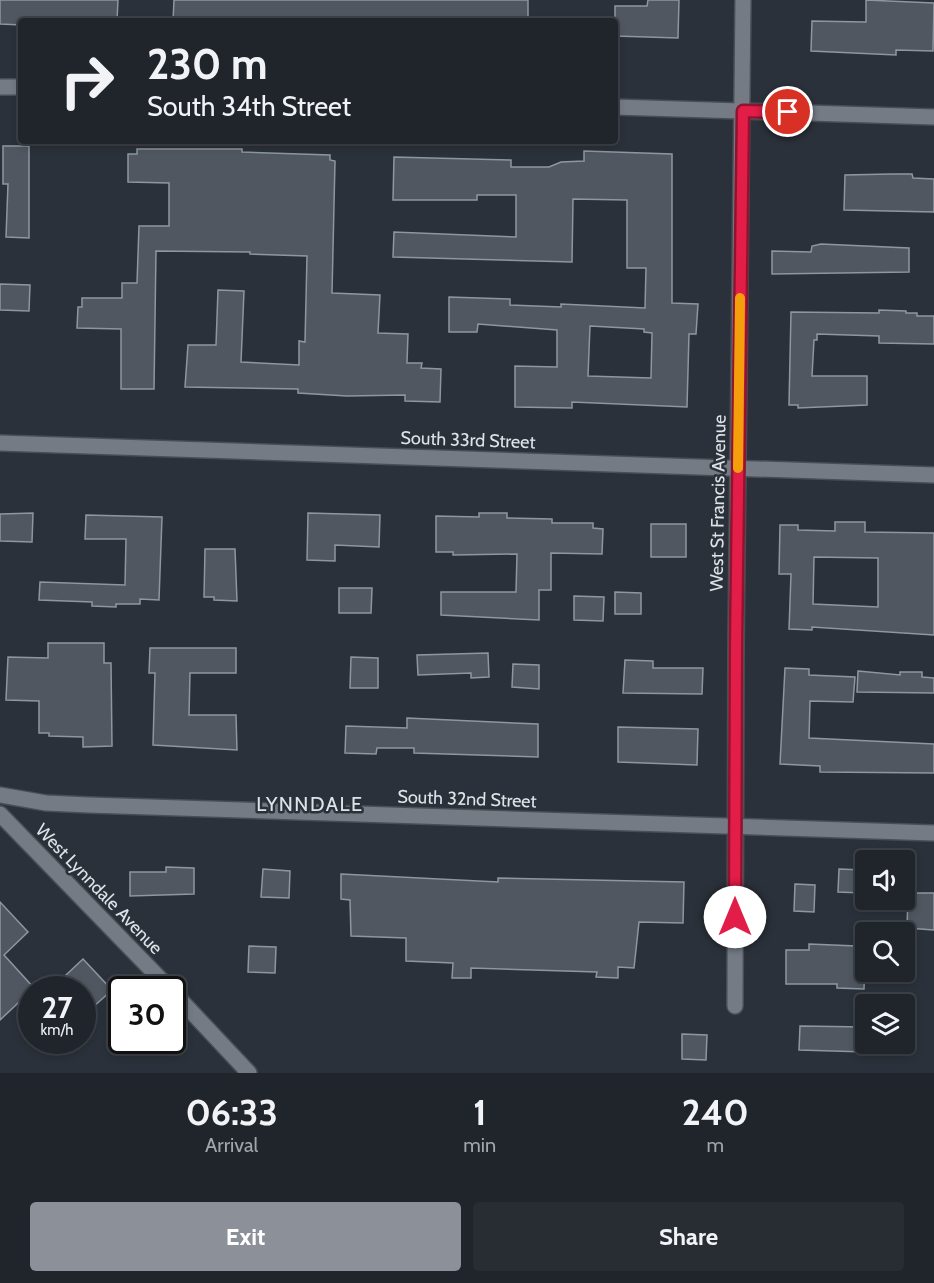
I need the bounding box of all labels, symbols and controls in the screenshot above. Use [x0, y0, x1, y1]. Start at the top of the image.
text: 230 m [147, 38, 267, 90]
icon: right [48, 42, 126, 120]
pin [762, 86, 813, 137]
text: South 34th Street [147, 90, 351, 123]
icon: arrive [771, 95, 804, 128]
street label: West St Francis Avenue [705, 414, 731, 592]
street label: South 33rd Street [400, 427, 536, 453]
street label: South 32nd Street [397, 786, 537, 812]
district label: LYNNDALE [256, 792, 364, 816]
street label: West Lynndale Avenue [31, 819, 167, 959]
map controls [855, 850, 915, 1054]
button: sound [855, 850, 915, 910]
position arrow [703, 885, 767, 949]
button: search [855, 922, 915, 982]
speed limit sign: 30 [108, 976, 186, 1054]
text: 27 [41, 989, 73, 1026]
button: layers [855, 994, 915, 1054]
text: km/h [41, 1021, 73, 1039]
text: 06:33 [185, 1090, 278, 1134]
text: 1 [473, 1090, 486, 1134]
text: 240 [682, 1090, 749, 1134]
text: Arrival [205, 1133, 258, 1157]
text: min [463, 1133, 496, 1157]
text: m [706, 1133, 724, 1157]
button: Exit [30, 1202, 461, 1271]
button: Share [473, 1202, 904, 1271]

